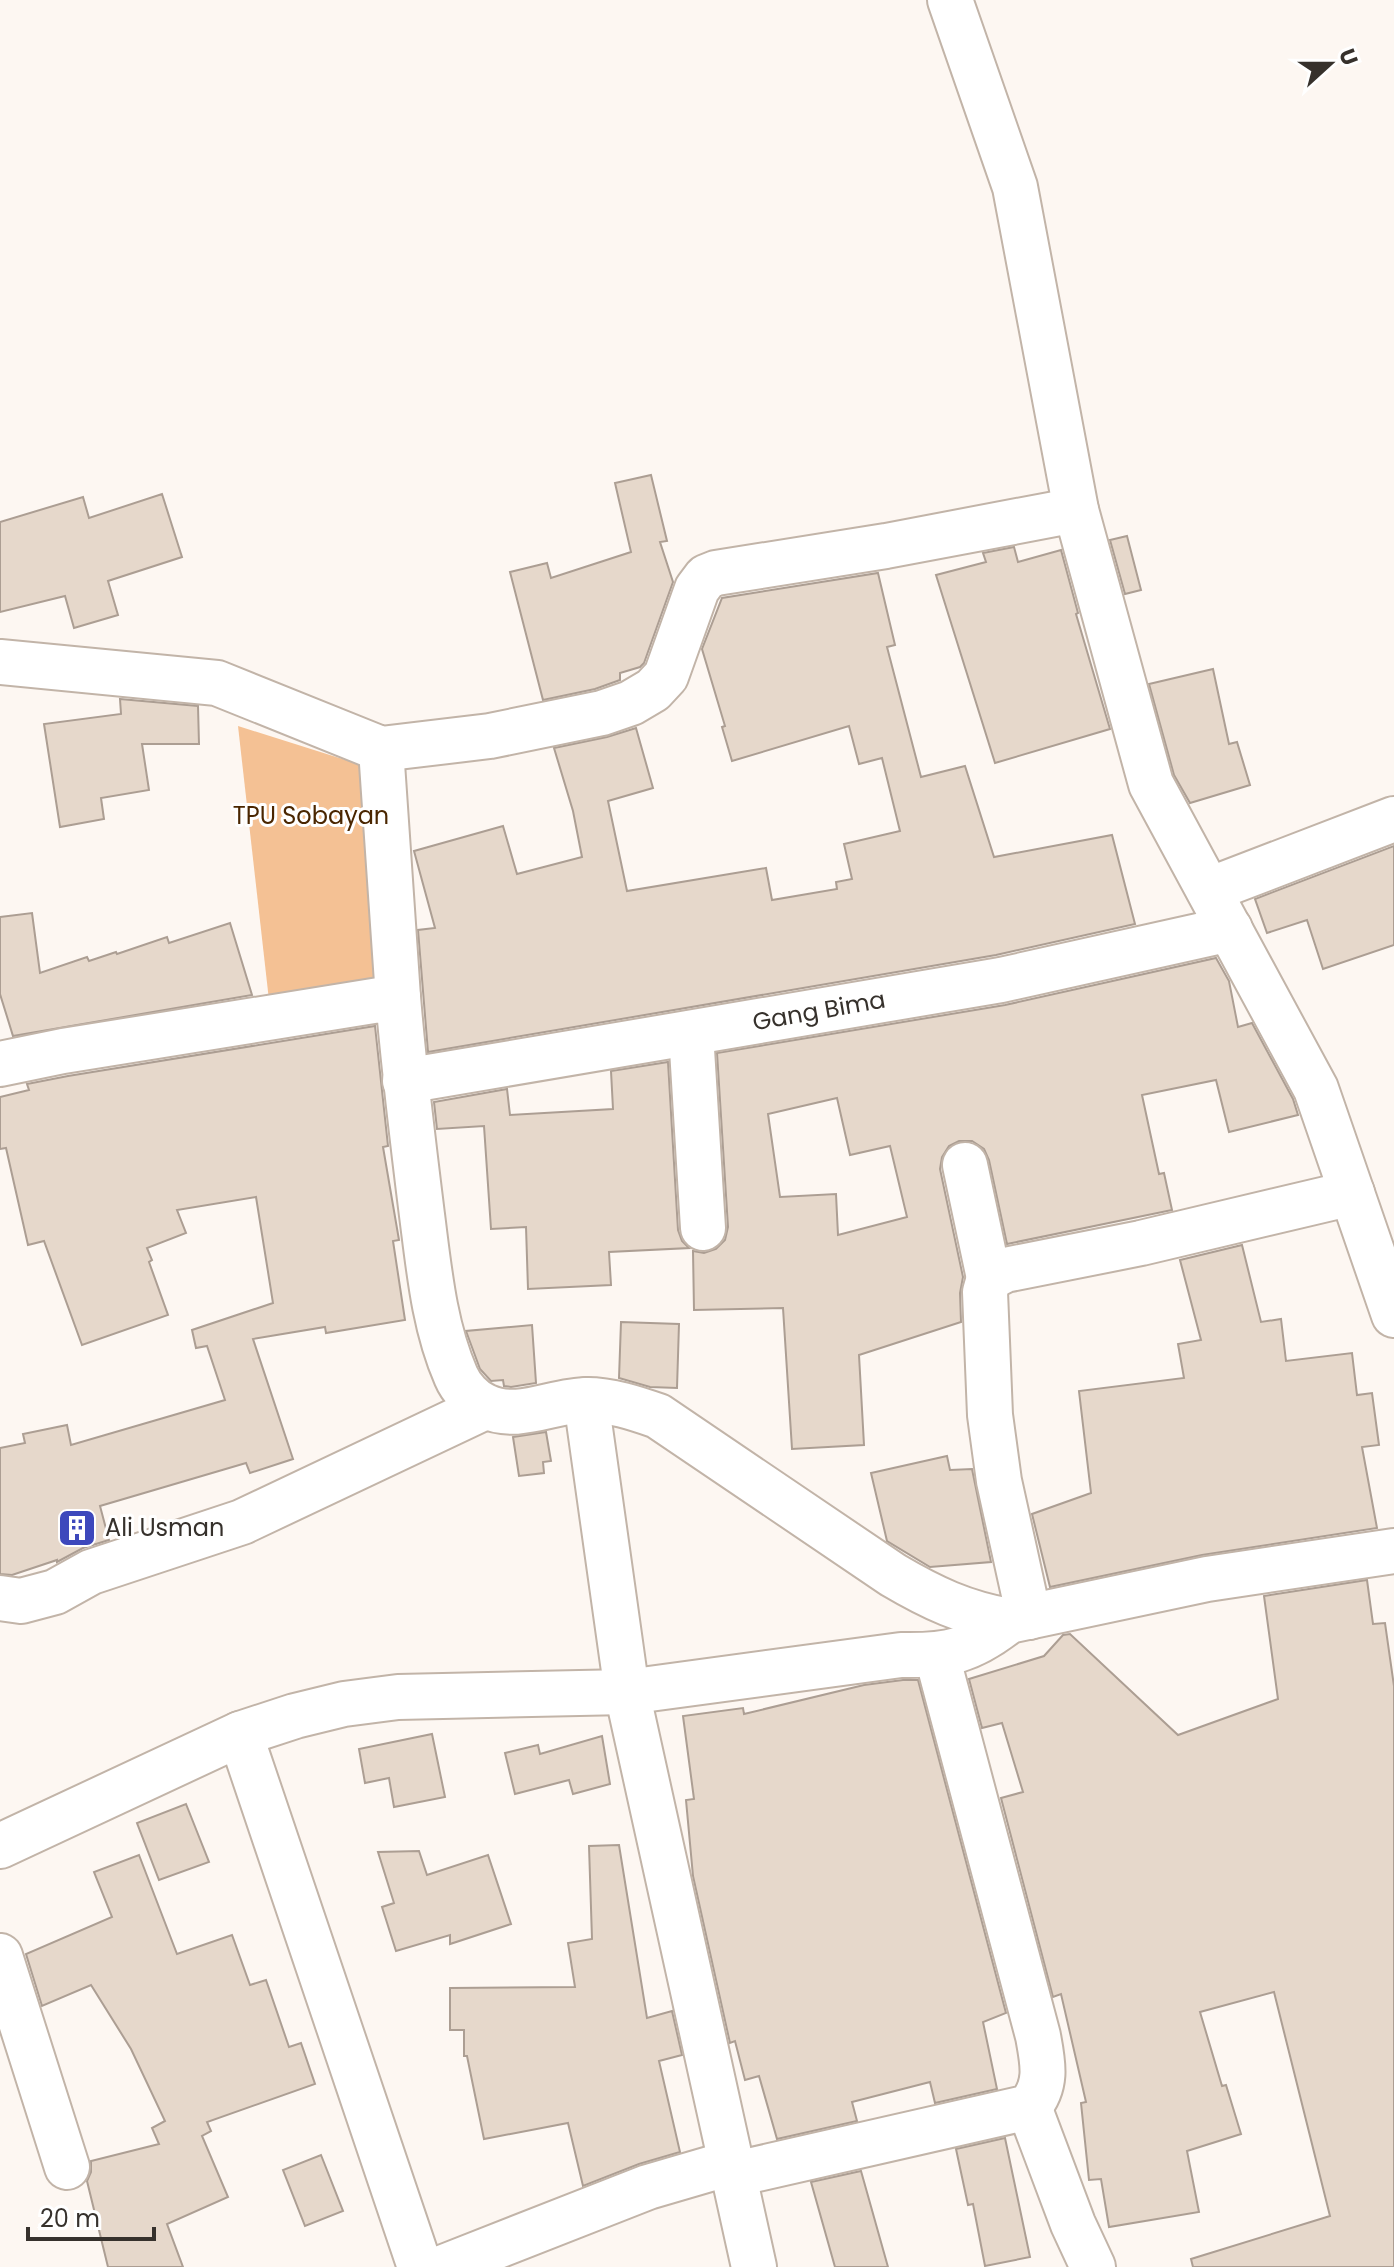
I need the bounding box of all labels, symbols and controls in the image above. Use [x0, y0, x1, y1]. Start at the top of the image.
north arrow [1290, 24, 1370, 104]
text: U [1331, 44, 1365, 70]
park label: TPU Sobayan [233, 799, 389, 832]
street label: Gang Bima [750, 983, 888, 1038]
building icon: Ali Usman [56, 1507, 98, 1549]
place label: Ali Usman [105, 1511, 224, 1544]
scale bar [28, 2191, 154, 2241]
text: 20 m [40, 2202, 100, 2235]

